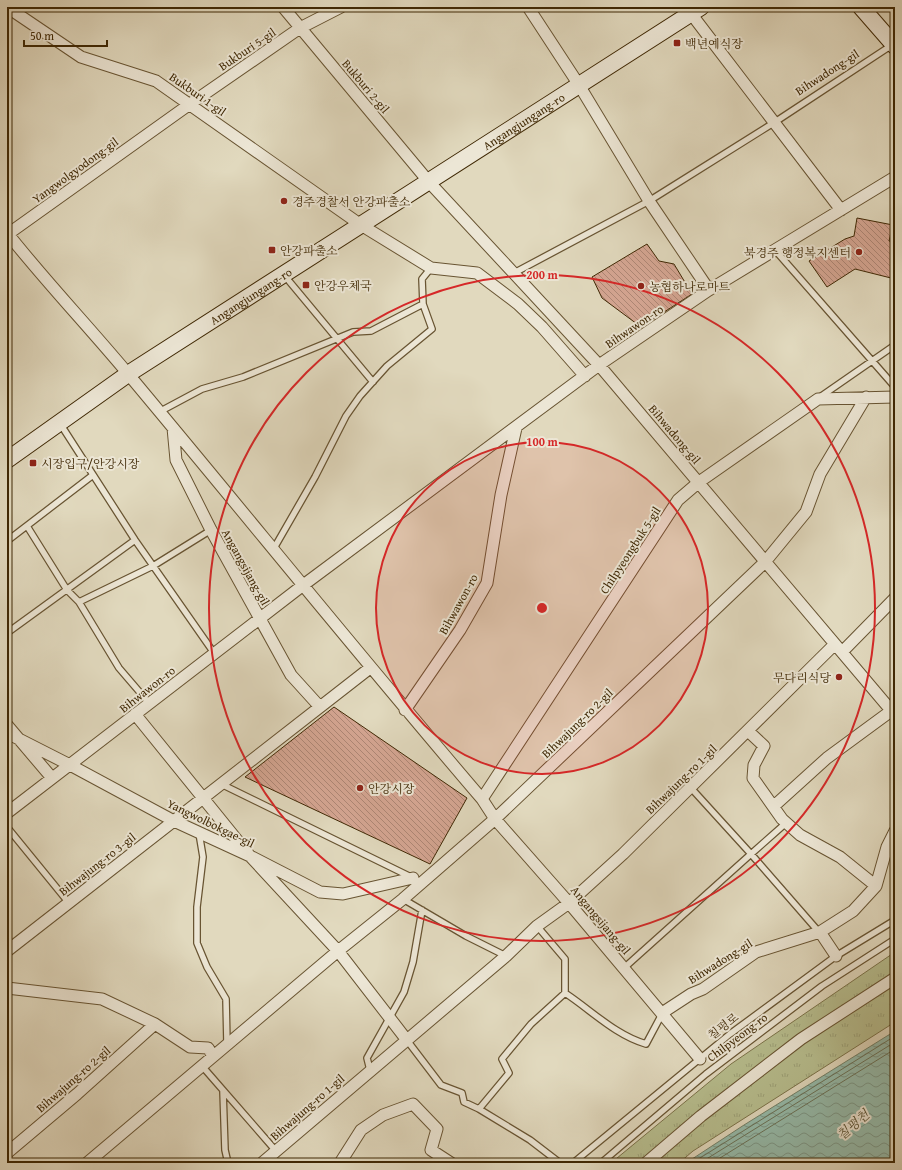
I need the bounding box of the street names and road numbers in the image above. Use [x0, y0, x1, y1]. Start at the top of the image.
street label: Bukburi 5-gil [215, 23, 279, 74]
street label: Bihwadong-gil [792, 45, 863, 99]
street label: Bukburi 2-gil [338, 55, 394, 117]
street label: Bukburi 1-gil [166, 68, 230, 120]
street label: Angangjungang-ro [479, 88, 568, 153]
street label: Yangwolgyodong-gil [28, 133, 122, 207]
street label: Angangjungang-ro [206, 263, 295, 328]
street label: Bihwawon-ro [601, 300, 667, 352]
street label: Bihwadong-gil [645, 401, 705, 468]
street label: Chilpyeongbuk 5-gil [595, 503, 665, 597]
street label: Angangsijang-gil [218, 526, 274, 609]
street label: Bihwawon-ro [434, 571, 482, 637]
street label: Bihwawon-ro [115, 662, 179, 716]
street label: Bihwajung-ro 2-gil [537, 684, 617, 762]
street label: Bihwajung-ro 1-gil [641, 740, 721, 818]
street label: Yangwolbokgae-gil [164, 794, 258, 852]
street label: Bihwajung-ro 3-gil [55, 828, 140, 900]
street label: Angangsijang-gil [567, 882, 635, 958]
street label: Bihwadong-gil [685, 934, 756, 988]
street label: 칠평로 [704, 1008, 742, 1043]
street label: Chilpyeong-ro [703, 1009, 771, 1065]
street label: Bihwajung-ro 2-gil [32, 1041, 114, 1116]
street label: Bihwajung-ro 1-gil [266, 1069, 348, 1144]

